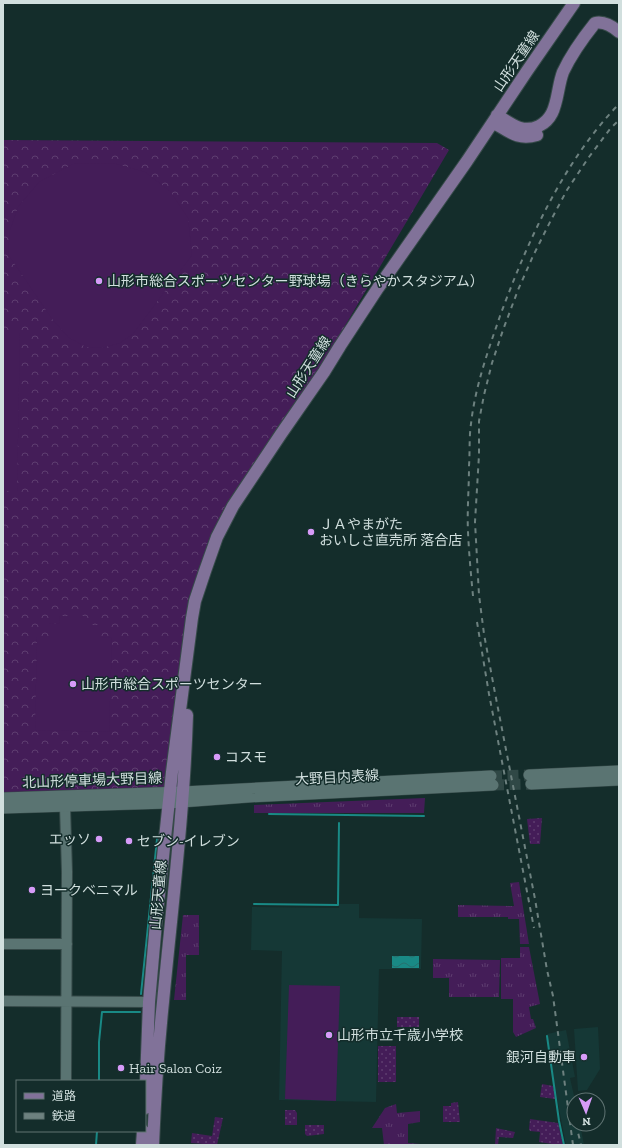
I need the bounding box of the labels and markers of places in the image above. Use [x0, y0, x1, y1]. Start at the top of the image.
place label: 山形市総合スポーツセンター野球場（きらやかスタジアム） [107, 273, 484, 290]
marker: 山形市総合スポーツセンター野球場（きらやかスタジアム） [94, 276, 104, 286]
place label: ＪＡやまがた おいしさ直売所 落合店 [319, 516, 462, 549]
marker: ＪＡやまがた おいしさ直売所 落合店 [306, 527, 316, 537]
place label: 山形市総合スポーツセンター [81, 676, 263, 693]
marker: 山形市総合スポーツセンター [68, 679, 78, 689]
place label: コスモ [225, 749, 267, 766]
marker: コスモ [212, 752, 222, 762]
place label: エッソ [49, 831, 91, 848]
place label: セブン-イレブン [137, 833, 240, 850]
marker: エッソ [94, 834, 104, 844]
marker: セブン-イレブン [124, 836, 134, 846]
place label: ヨークベニマル [40, 882, 138, 899]
marker: ヨークベニマル [27, 885, 37, 895]
place label: 山形市立千歳小学校 [337, 1027, 463, 1044]
marker: 山形市立千歳小学校 [324, 1030, 334, 1040]
place label: 銀河自動車 [506, 1049, 576, 1066]
marker: 銀河自動車 [579, 1052, 589, 1062]
place label: Hair Salon Coiz [129, 1060, 222, 1077]
marker: Hair Salon Coiz [116, 1063, 126, 1073]

